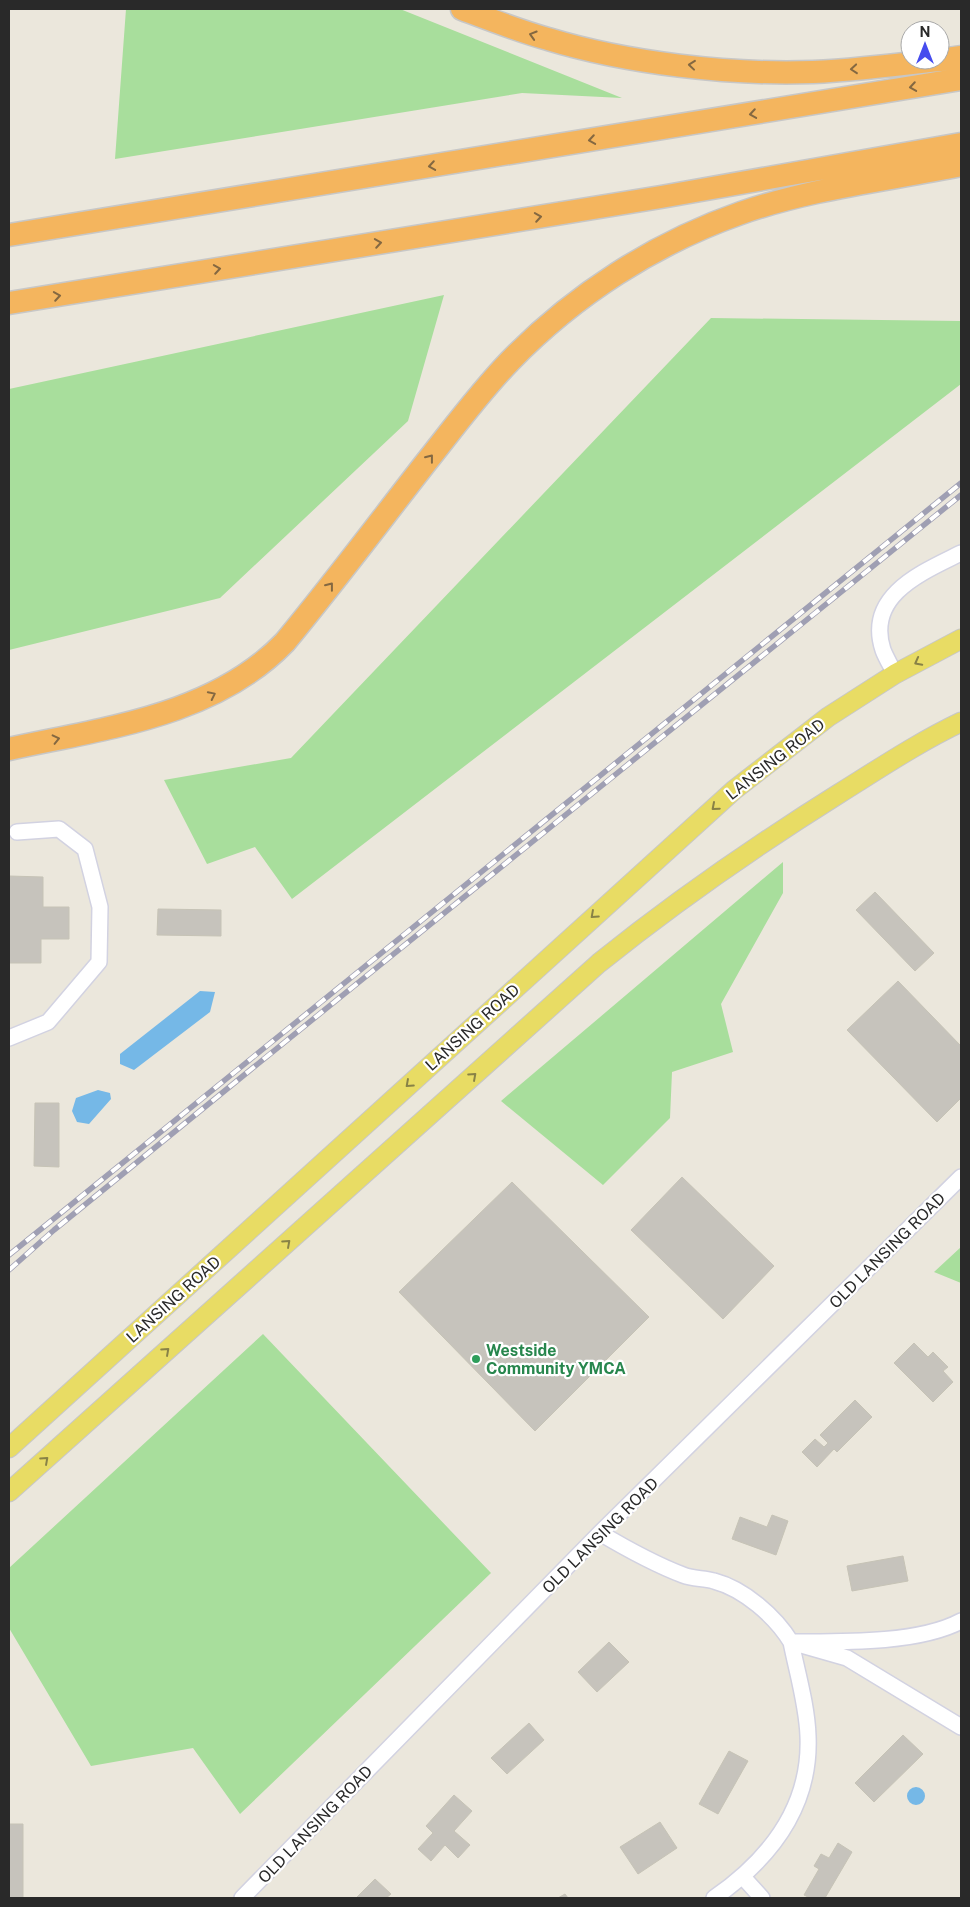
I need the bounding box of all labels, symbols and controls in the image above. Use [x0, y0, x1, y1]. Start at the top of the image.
north arrow [900, 20, 950, 70]
text: N [920, 24, 930, 40]
one-way arrow [529, 30, 537, 40]
one-way arrow [688, 60, 696, 71]
one-way arrow [850, 64, 858, 75]
one-way arrow [909, 82, 918, 92]
one-way arrow [748, 108, 757, 118]
one-way arrow [588, 134, 597, 144]
one-way arrow [428, 160, 436, 171]
one-way arrow [534, 213, 542, 223]
one-way arrow [373, 239, 382, 249]
one-way arrow [213, 265, 222, 275]
one-way arrow [53, 291, 61, 301]
one-way arrow [424, 454, 433, 464]
one-way arrow [324, 582, 333, 592]
one-way arrow [914, 656, 923, 666]
one-way arrow [207, 691, 216, 701]
street label: LANSING ROAD [722, 715, 828, 804]
one-way arrow [52, 734, 61, 745]
one-way arrow [712, 801, 721, 809]
one-way arrow [591, 910, 600, 919]
street label: LANSING ROAD [421, 980, 523, 1075]
one-way arrow [468, 1073, 477, 1082]
one-way arrow [406, 1078, 415, 1087]
street label: OLD LANSING ROAD [825, 1188, 949, 1312]
one-way arrow [282, 1240, 291, 1249]
street label: LANSING ROAD [122, 1252, 224, 1347]
place label: Westside Community YMCA [486, 1341, 626, 1378]
one-way arrow [161, 1348, 170, 1357]
marker: Westside Community YMCA [470, 1353, 482, 1365]
one-way arrow [40, 1456, 49, 1465]
street label: OLD LANSING ROAD [538, 1473, 662, 1597]
street label: OLD LANSING ROAD [254, 1762, 376, 1887]

